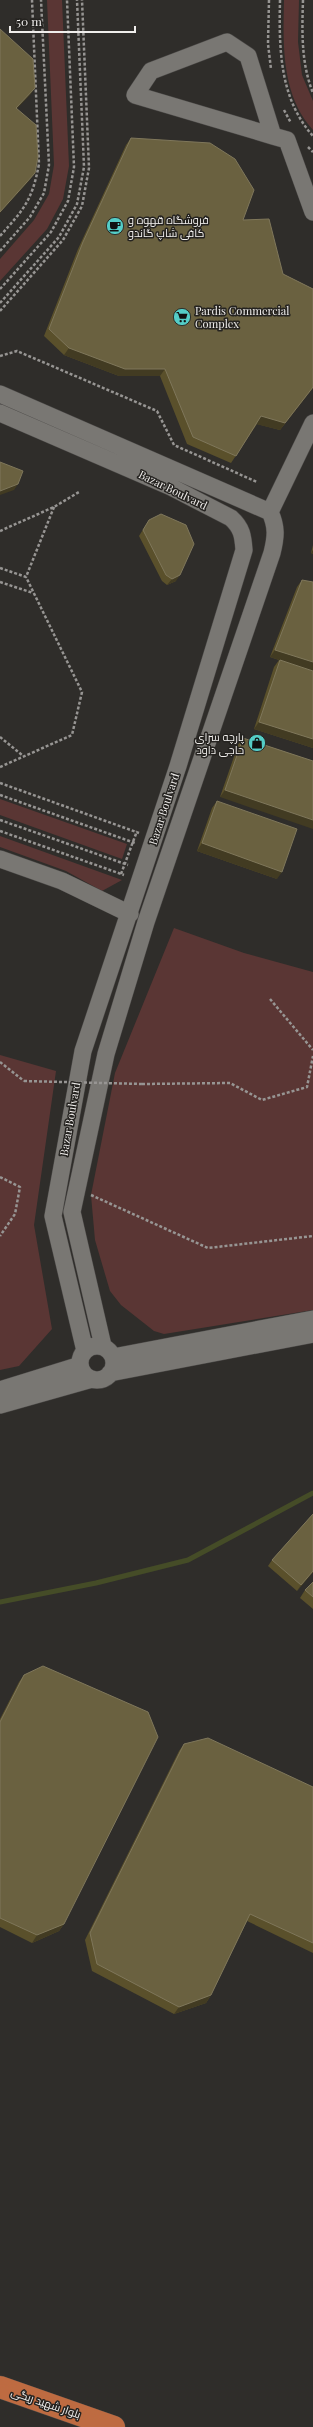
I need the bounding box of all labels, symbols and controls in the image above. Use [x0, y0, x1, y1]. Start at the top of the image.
scale bar [10, 8, 135, 34]
text: 50 m [16, 13, 42, 29]
place label: فروشگاه قهوه و کافی شاپ گاندو [128, 212, 209, 240]
cafe icon: فروشگاه قهوه و کافی شاپ گاندو [105, 216, 125, 236]
place label: Pardis Commercial Complex [195, 303, 289, 331]
supermarket icon: Pardis Commercial Complex [172, 307, 192, 327]
street label: Bazar Boulvard [136, 466, 211, 513]
place label: پارچه سرای حاجی داود [195, 729, 244, 757]
shop icon: پارچه سرای حاجی داود [247, 733, 267, 753]
street label: Bazar Boulvard [145, 770, 182, 847]
street label: Bazar Boulvard [56, 1080, 83, 1157]
street label: بلوار شهید ریگی [9, 2384, 83, 2421]

